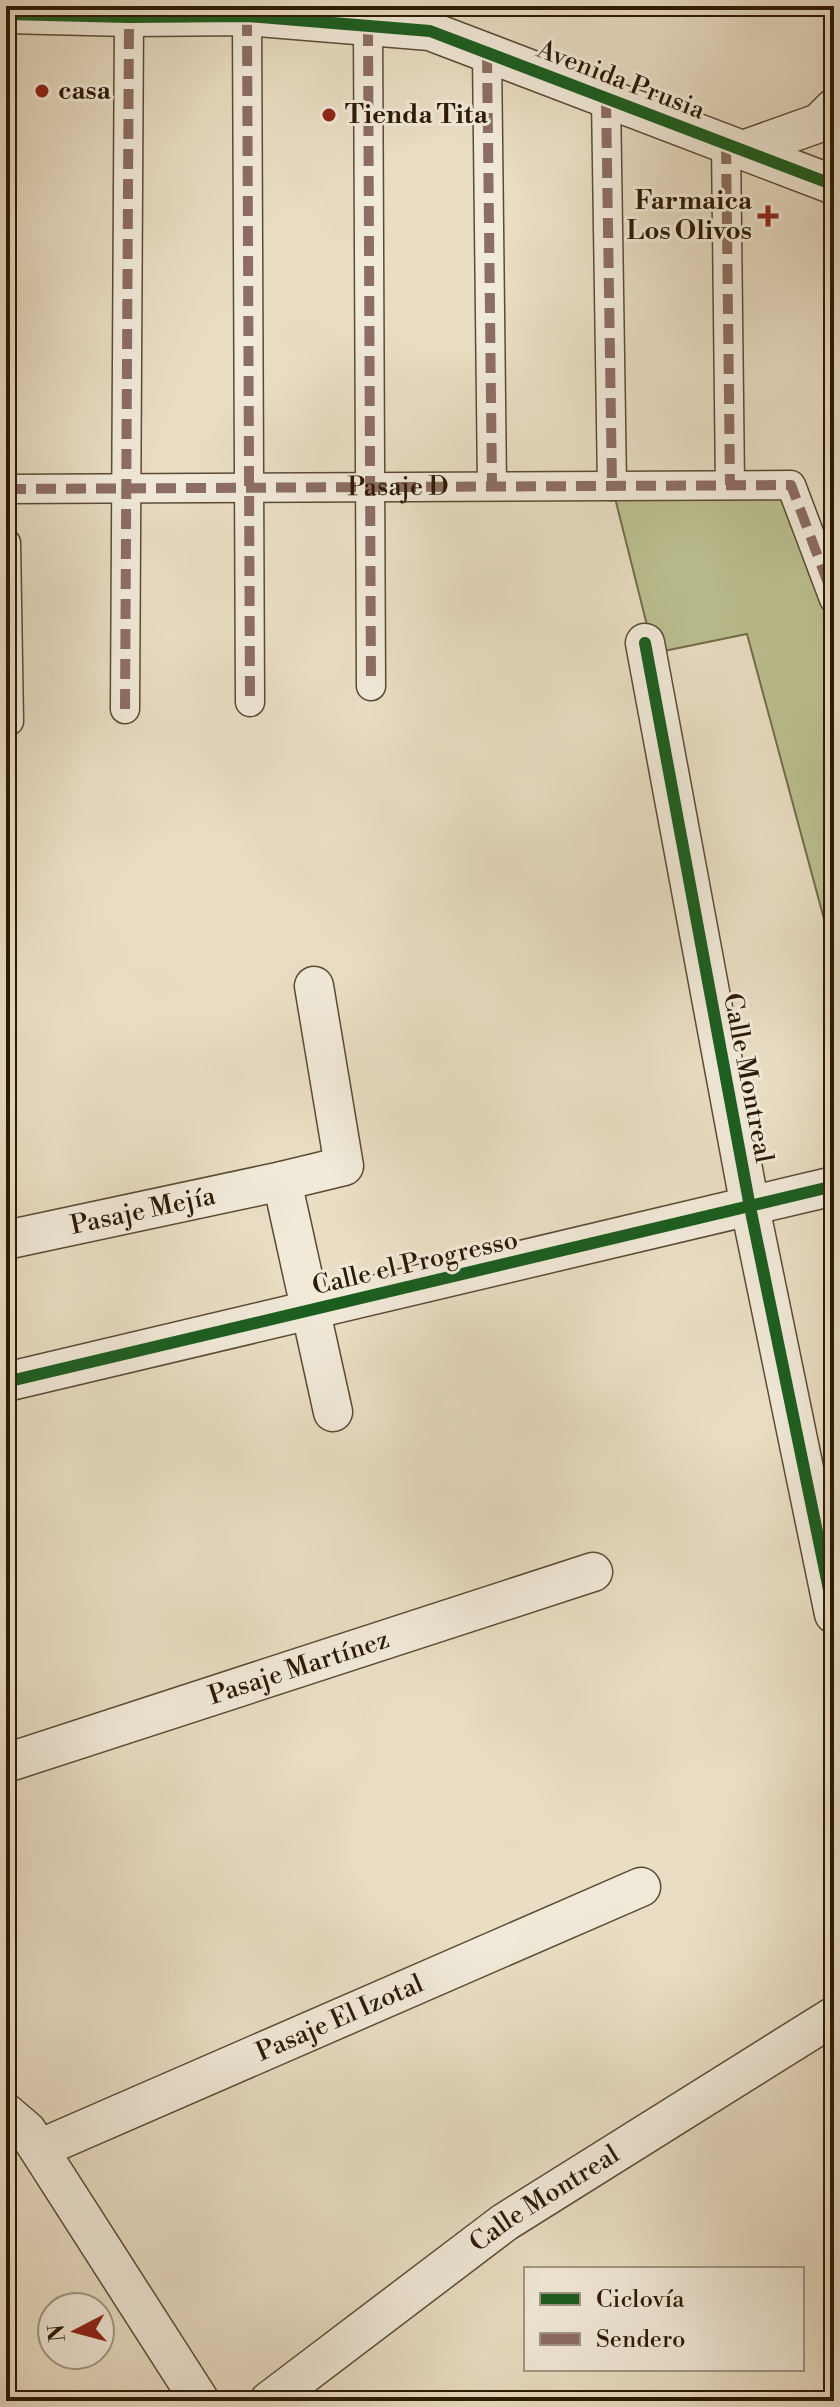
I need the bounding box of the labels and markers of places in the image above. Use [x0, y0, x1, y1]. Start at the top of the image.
place label: casa [58, 75, 112, 107]
marker: casa [33, 82, 51, 100]
place label: Tienda Tita [345, 99, 489, 131]
marker: Tienda Tita [320, 106, 338, 124]
place label: Farmaica Los Olivos [626, 185, 753, 247]
marker: Farmaica Los Olivos [759, 207, 777, 225]

